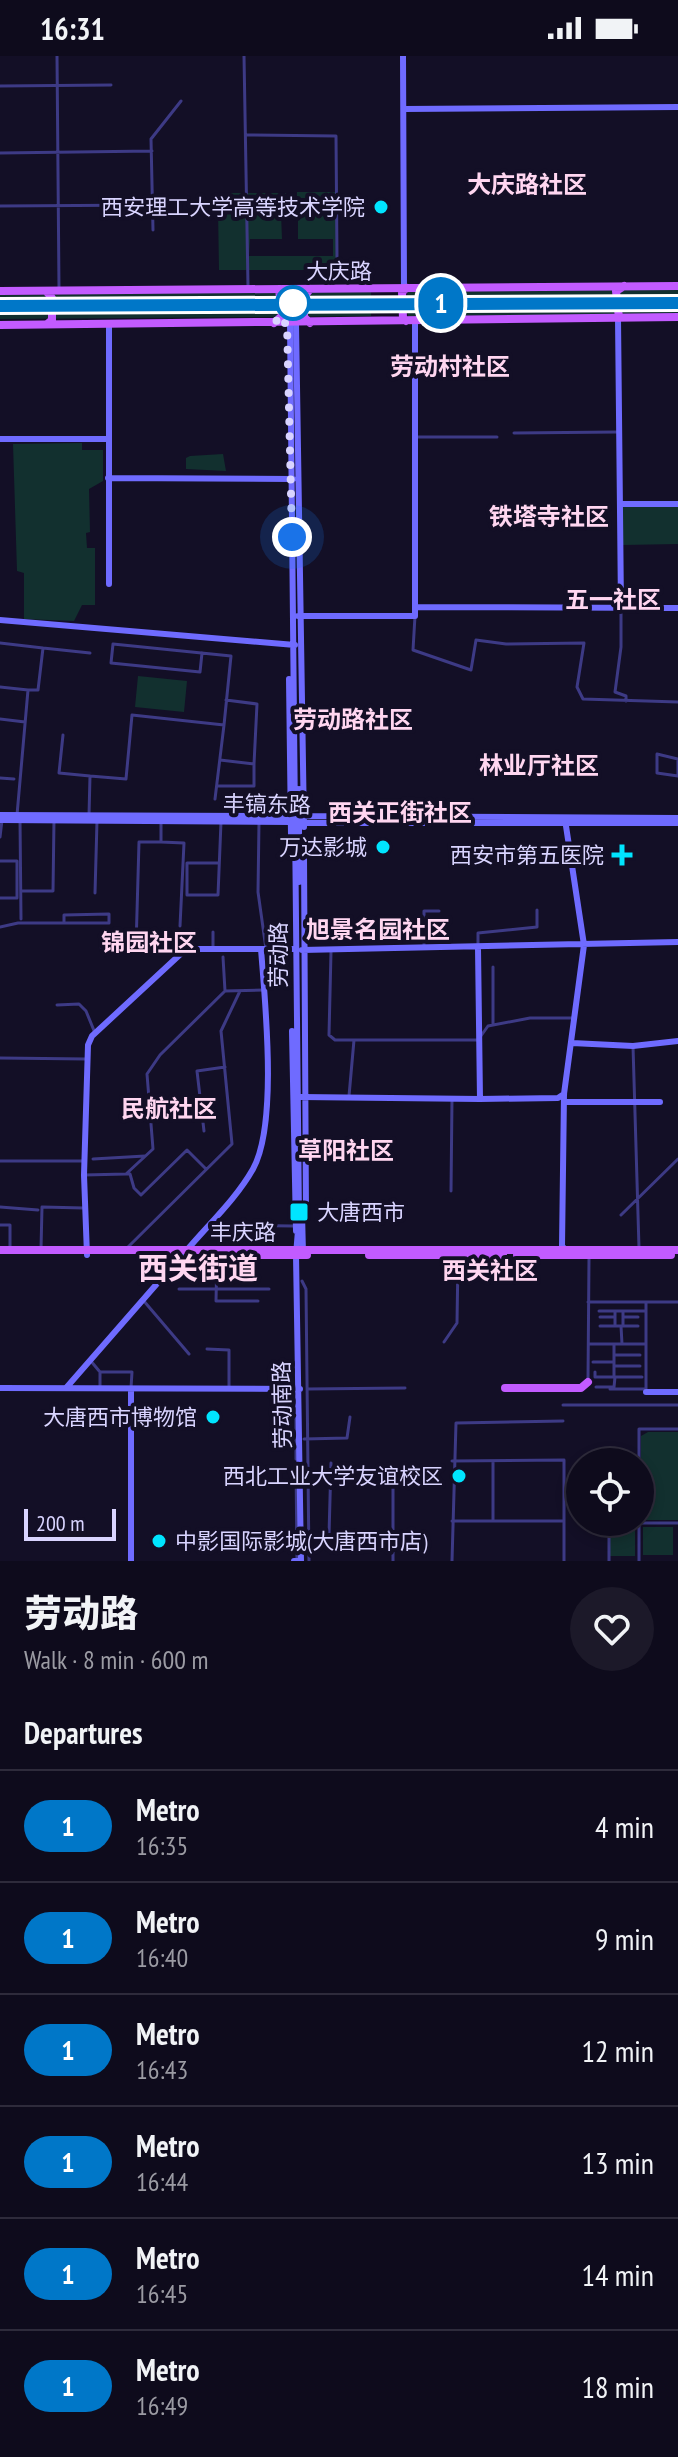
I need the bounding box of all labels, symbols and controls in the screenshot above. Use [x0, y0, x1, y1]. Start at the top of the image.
text: 16:31 [40, 9, 105, 48]
district label: 大庆路社区 [467, 169, 587, 200]
place label: 西安理工大学高等技术学院 [101, 193, 365, 221]
marker: 西安理工大学高等技术学院 [372, 198, 390, 216]
street label: 大庆路 [306, 257, 372, 285]
line badge: 1 [415, 277, 467, 329]
text: 1 [434, 284, 448, 321]
unlabelled marker [276, 286, 310, 320]
district label: 劳动村社区 [390, 351, 510, 382]
district label: 铁塔寺社区 [489, 501, 609, 532]
your location [272, 517, 312, 557]
district label: 五一社区 [565, 584, 661, 615]
district label: 劳动路社区 [293, 704, 413, 735]
district label: 林业厅社区 [479, 750, 599, 781]
street label: 丰镐东路 [223, 789, 311, 819]
district label: 西关正街社区 [328, 797, 472, 828]
place label: 万达影城 [279, 833, 367, 861]
marker: 万达影城 [374, 838, 392, 856]
place label: 西安市第五医院 [450, 841, 604, 869]
marker: 西安市第五医院 [611, 844, 633, 866]
district label: 旭景名园社区 [306, 914, 450, 945]
street label: 劳动路 [264, 922, 292, 988]
district label: 锦园社区 [101, 927, 197, 958]
district label: 民航社区 [121, 1093, 217, 1124]
district label: 草阳社区 [298, 1135, 394, 1166]
place label: 大唐西市 [317, 1198, 405, 1226]
marker: 大唐西市 [288, 1201, 310, 1223]
street label: 丰庆路 [210, 1218, 276, 1246]
district label: 西关街道 [138, 1248, 258, 1287]
district label: 西关社区 [442, 1255, 538, 1286]
street label: 劳动南路 [267, 1361, 297, 1449]
place label: 大唐西市博物馆 [43, 1403, 197, 1431]
marker: 大唐西市博物馆 [204, 1408, 222, 1426]
map controls [566, 1448, 654, 1536]
button: locate [566, 1448, 654, 1536]
place label: 西北工业大学友谊校区 [223, 1462, 443, 1490]
marker: 西北工业大学友谊校区 [450, 1467, 468, 1485]
scale bar [24, 1505, 116, 1541]
text: 200 m [36, 1509, 85, 1537]
place label: 中影国际影城(大唐西市店) [175, 1527, 428, 1555]
marker: 中影国际影城(大唐西市店) [150, 1532, 168, 1550]
button: heart [570, 1587, 654, 1671]
text: 劳动路 [24, 1588, 138, 1637]
text: Walk · 8 min · 600 m [24, 1643, 208, 1676]
text: Departures [24, 1713, 142, 1752]
text: Metro [136, 1790, 200, 1829]
text: 1 [61, 1807, 75, 1844]
text: 4 min [595, 1807, 654, 1846]
text: 16:35 [136, 1829, 188, 1862]
text: Metro [136, 1902, 200, 1941]
text: 1 [61, 1919, 75, 1956]
text: 9 min [595, 1919, 654, 1958]
text: 16:40 [136, 1941, 188, 1974]
text: Metro [136, 2014, 200, 2053]
text: 1 [61, 2031, 75, 2068]
text: 12 min [581, 2031, 654, 2070]
text: 16:43 [136, 2053, 188, 2086]
text: Metro [136, 2126, 200, 2165]
text: 1 [61, 2143, 75, 2180]
text: 13 min [581, 2143, 654, 2182]
text: 16:44 [136, 2165, 188, 2198]
text: Metro [136, 2238, 200, 2277]
text: 1 [61, 2255, 75, 2292]
text: 14 min [581, 2255, 654, 2294]
text: 16:45 [136, 2277, 188, 2310]
text: Metro [136, 2350, 200, 2389]
text: 1 [61, 2367, 75, 2404]
text: 18 min [581, 2367, 654, 2406]
text: 16:49 [136, 2389, 188, 2422]

